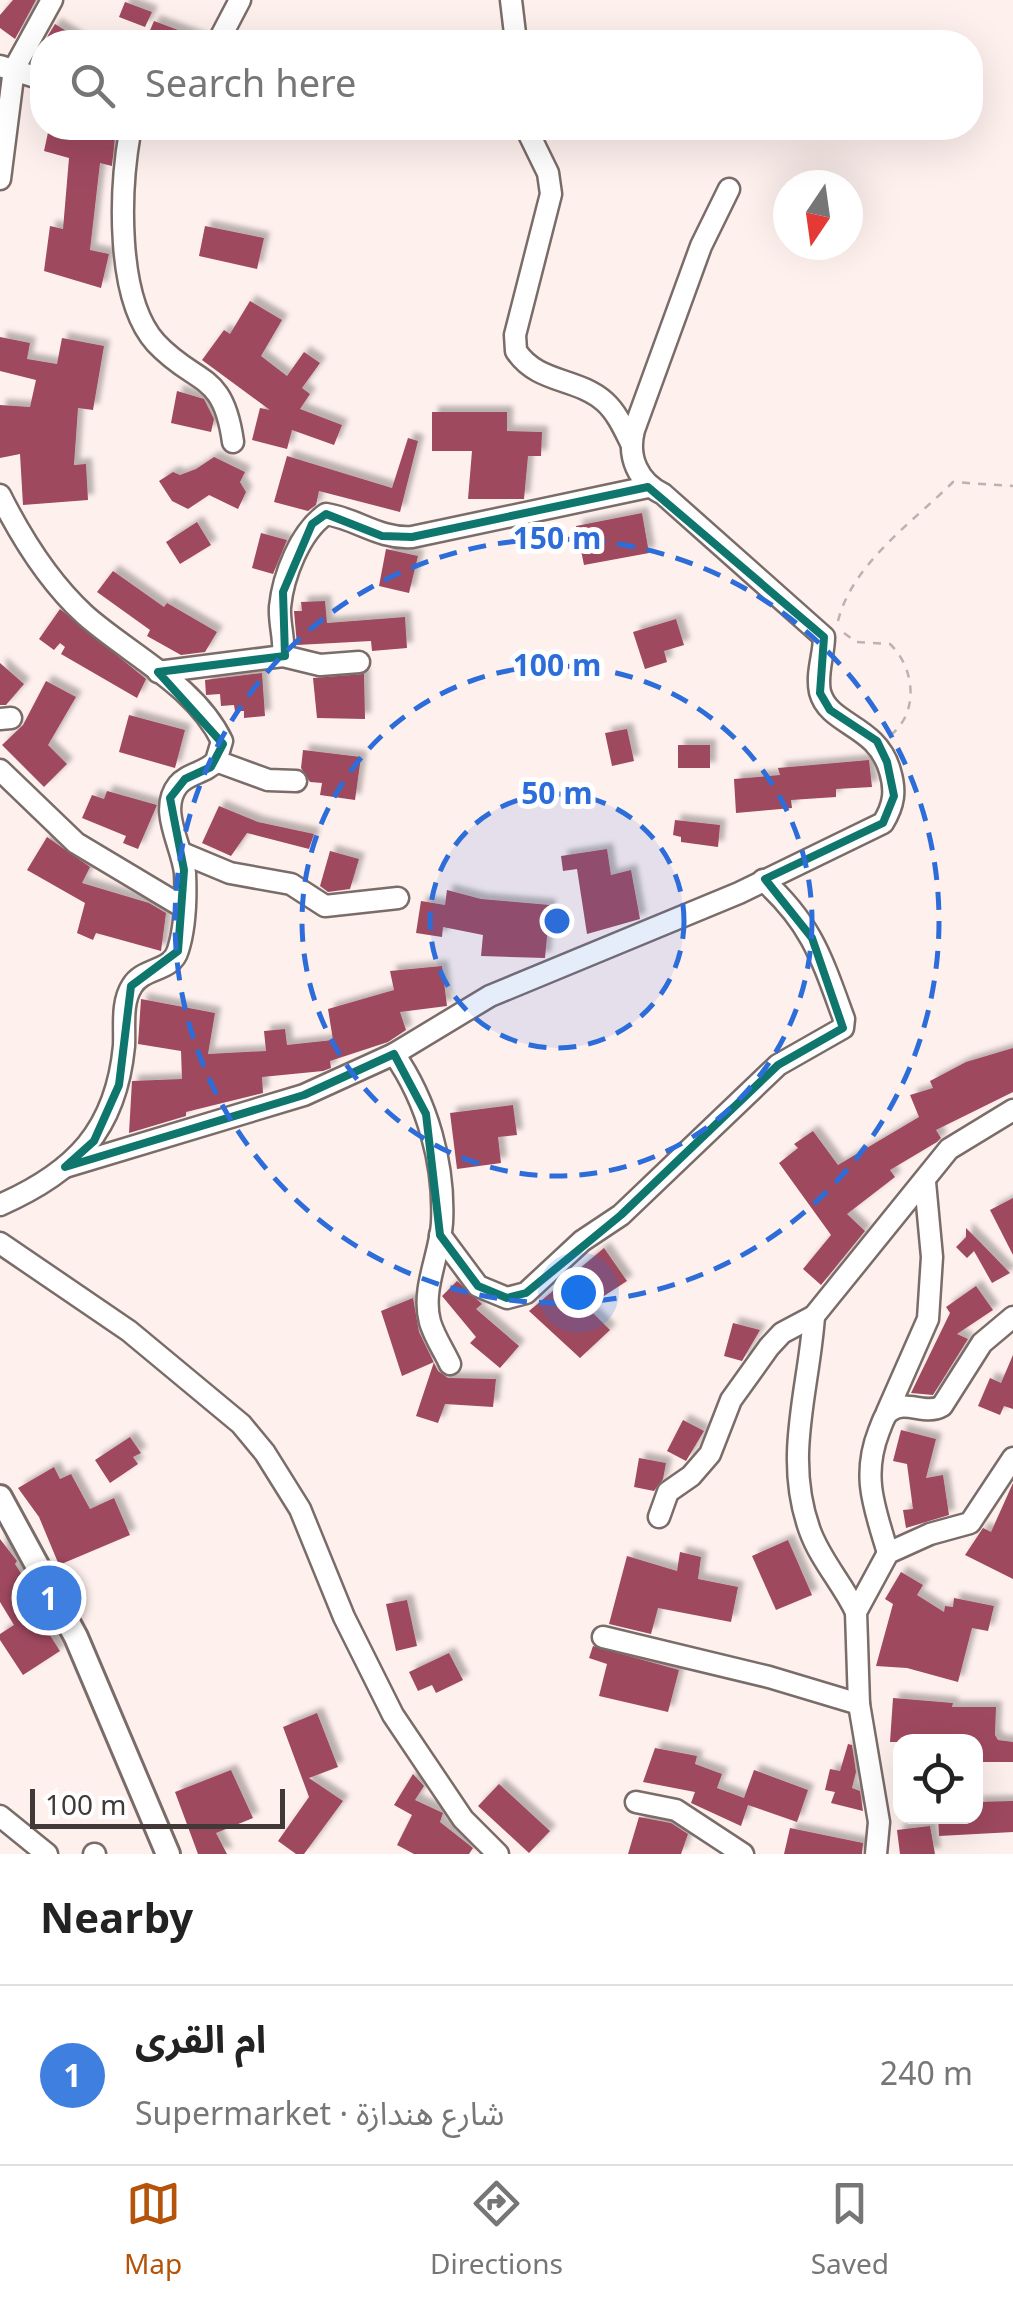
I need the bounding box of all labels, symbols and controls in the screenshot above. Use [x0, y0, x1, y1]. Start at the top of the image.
search box [30, 30, 983, 140]
text: Search here [145, 45, 356, 125]
icon: search [65, 58, 120, 113]
north arrow [773, 170, 863, 260]
text: 150 m [513, 508, 601, 571]
text: 100 m [513, 635, 601, 698]
text: 50 m [521, 763, 593, 826]
centre of rings [539, 903, 575, 939]
your location [553, 1267, 604, 1318]
pin: 1 [17, 1560, 82, 1636]
map controls [893, 1734, 983, 1824]
button: locate [893, 1734, 983, 1824]
text: 100 m [45, 1777, 127, 1836]
scale bar [30, 1784, 285, 1828]
text: Nearby [40, 1875, 193, 1964]
text: ام القرى [135, 2001, 266, 2081]
text: 240 m [880, 2041, 973, 2109]
text: 1 [63, 2043, 82, 2111]
text: Supermarket · شارع هندازة [135, 2081, 504, 2149]
tab: Map [124, 2176, 182, 2295]
tab: Directions [430, 2176, 563, 2295]
tab: Saved [811, 2176, 889, 2295]

